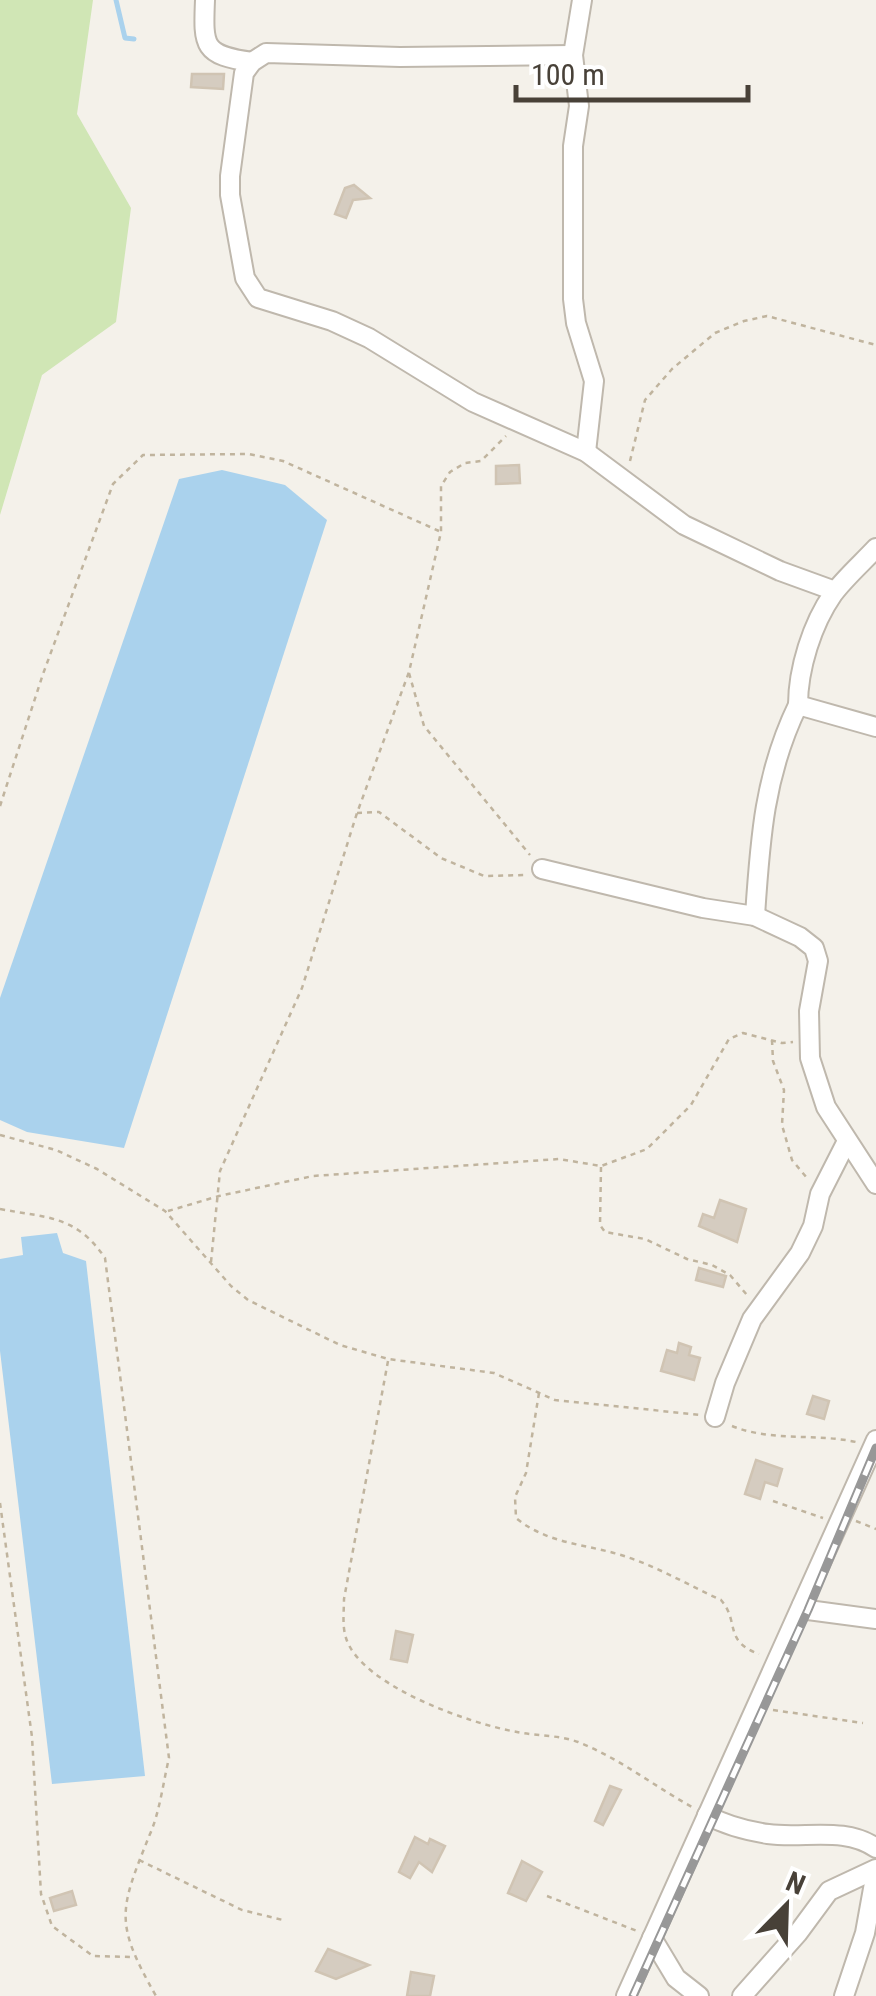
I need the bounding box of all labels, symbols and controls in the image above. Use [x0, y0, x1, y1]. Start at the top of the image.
scale bar [516, 40, 748, 102]
text: 100 m [531, 57, 605, 92]
north arrow [736, 1856, 836, 1956]
text: N [781, 1865, 810, 1902]

